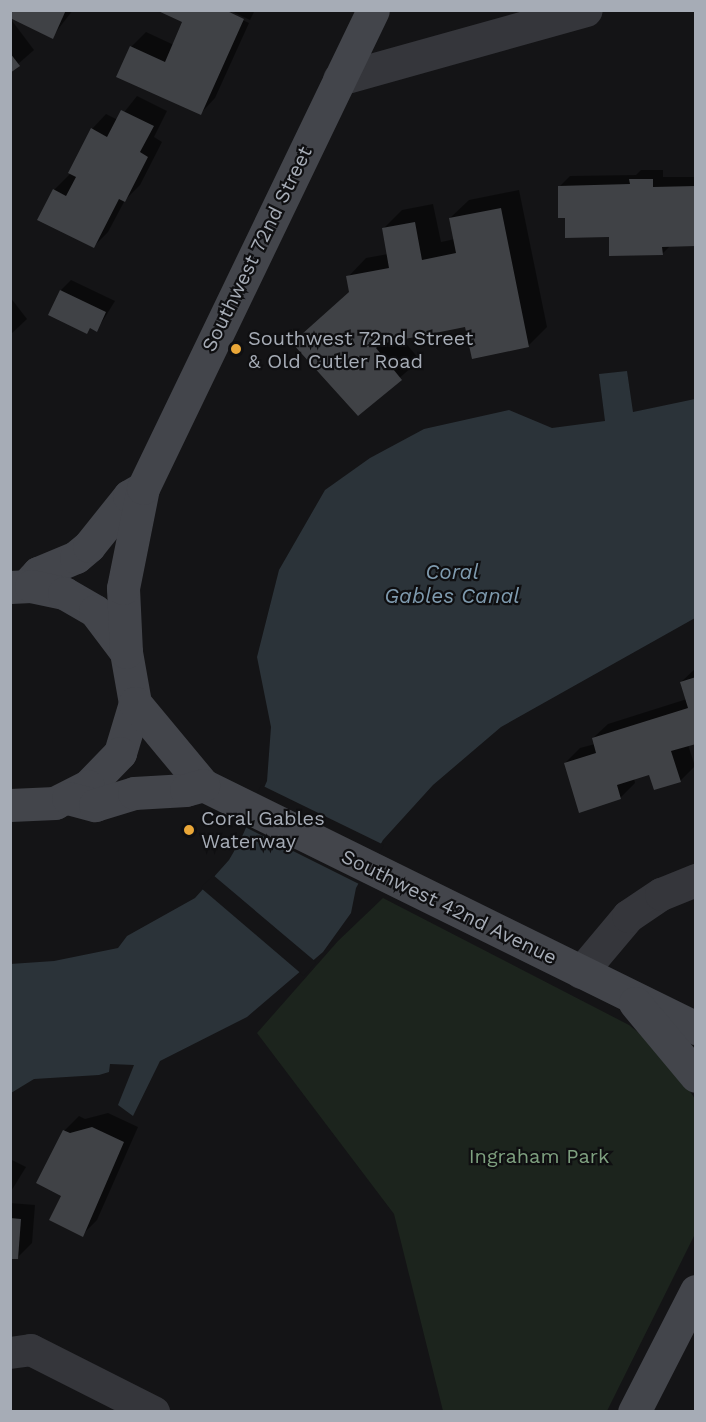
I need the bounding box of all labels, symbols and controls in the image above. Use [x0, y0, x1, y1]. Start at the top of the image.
street label: Southwest 72nd Street [197, 142, 317, 356]
place label: Southwest 72nd Street & Old Cutler Road [248, 326, 474, 373]
marker: Southwest 72nd Street & Old Cutler Road [229, 342, 243, 356]
water label: Coral Gables Canal [384, 559, 520, 609]
place label: Coral Gables Waterway [201, 807, 325, 854]
marker: Coral Gables Waterway [182, 823, 196, 837]
street label: Southwest 42nd Avenue [337, 844, 561, 970]
park label: Ingraham Park [469, 1144, 609, 1168]

